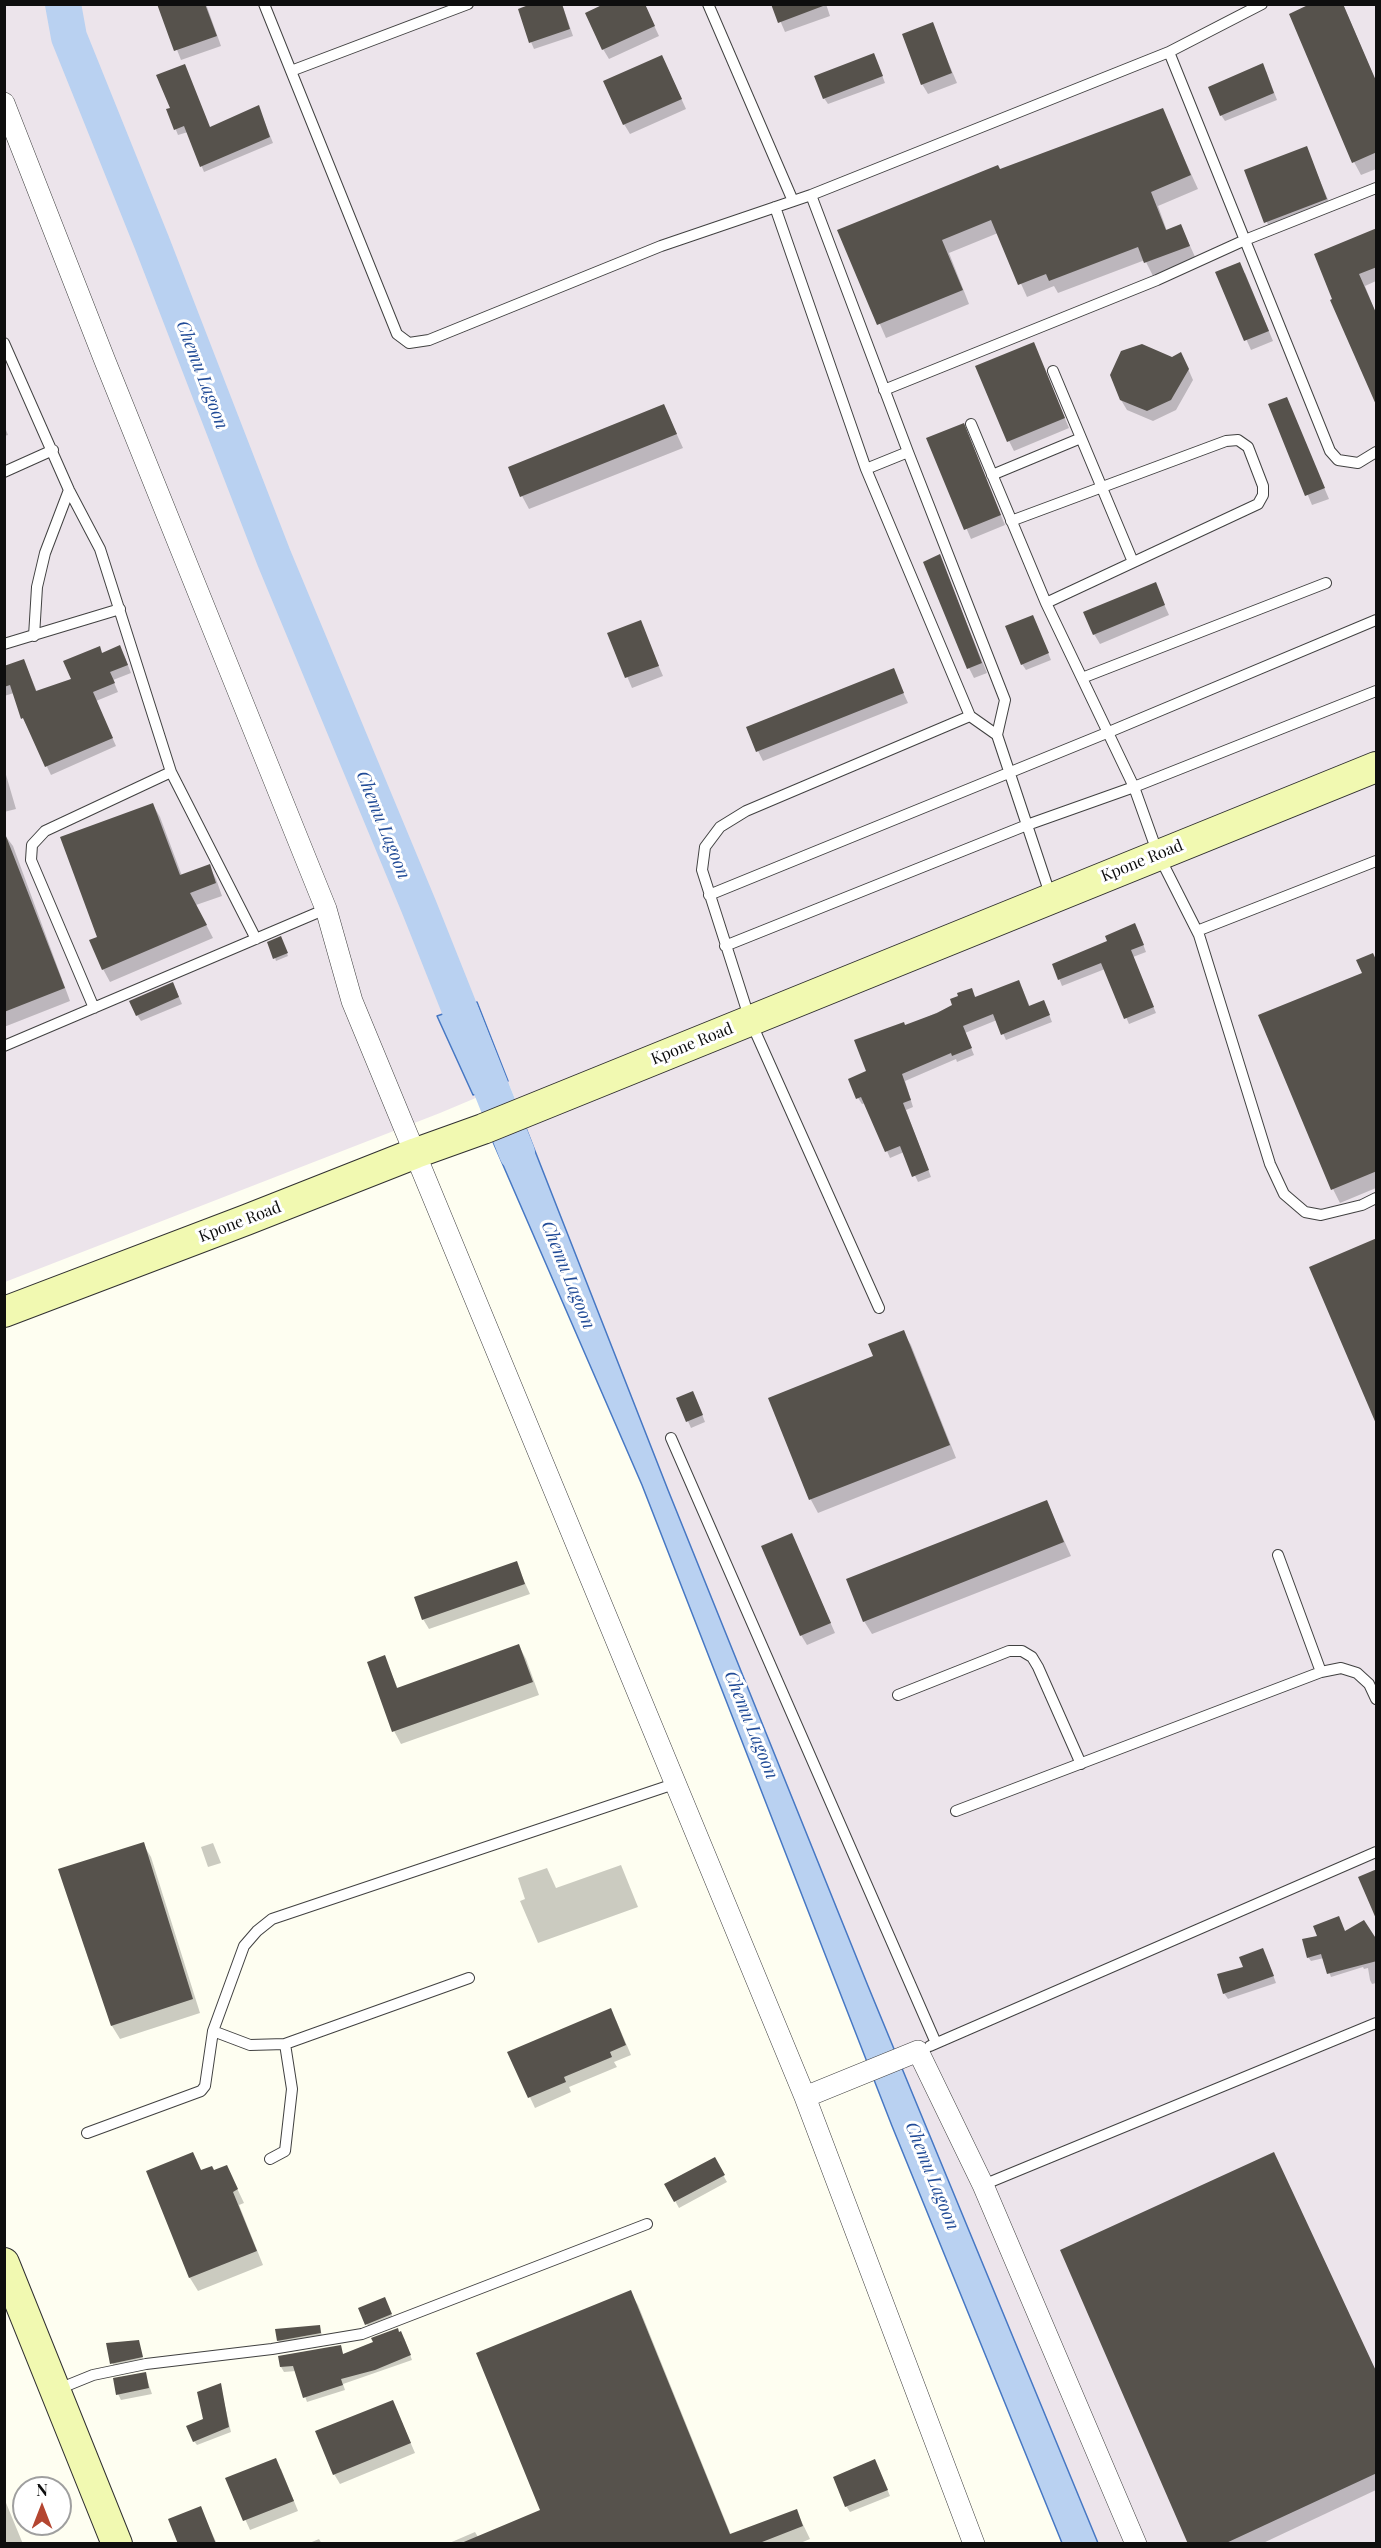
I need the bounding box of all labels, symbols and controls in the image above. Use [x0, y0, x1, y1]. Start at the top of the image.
water label: Chemu Lagoon [171, 318, 233, 432]
water label: Chemu Lagoon [351, 768, 415, 882]
street label: Kpone Road [1098, 836, 1186, 886]
street label: Kpone Road [648, 1019, 736, 1069]
street label: Kpone Road [196, 1198, 284, 1246]
water label: Chemu Lagoon [536, 1218, 600, 1332]
water label: Chemu Lagoon [719, 1668, 783, 1782]
water label: Chemu Lagoon [900, 2119, 964, 2233]
north arrow [12, 2476, 72, 2536]
text: N [36, 2479, 48, 2500]

